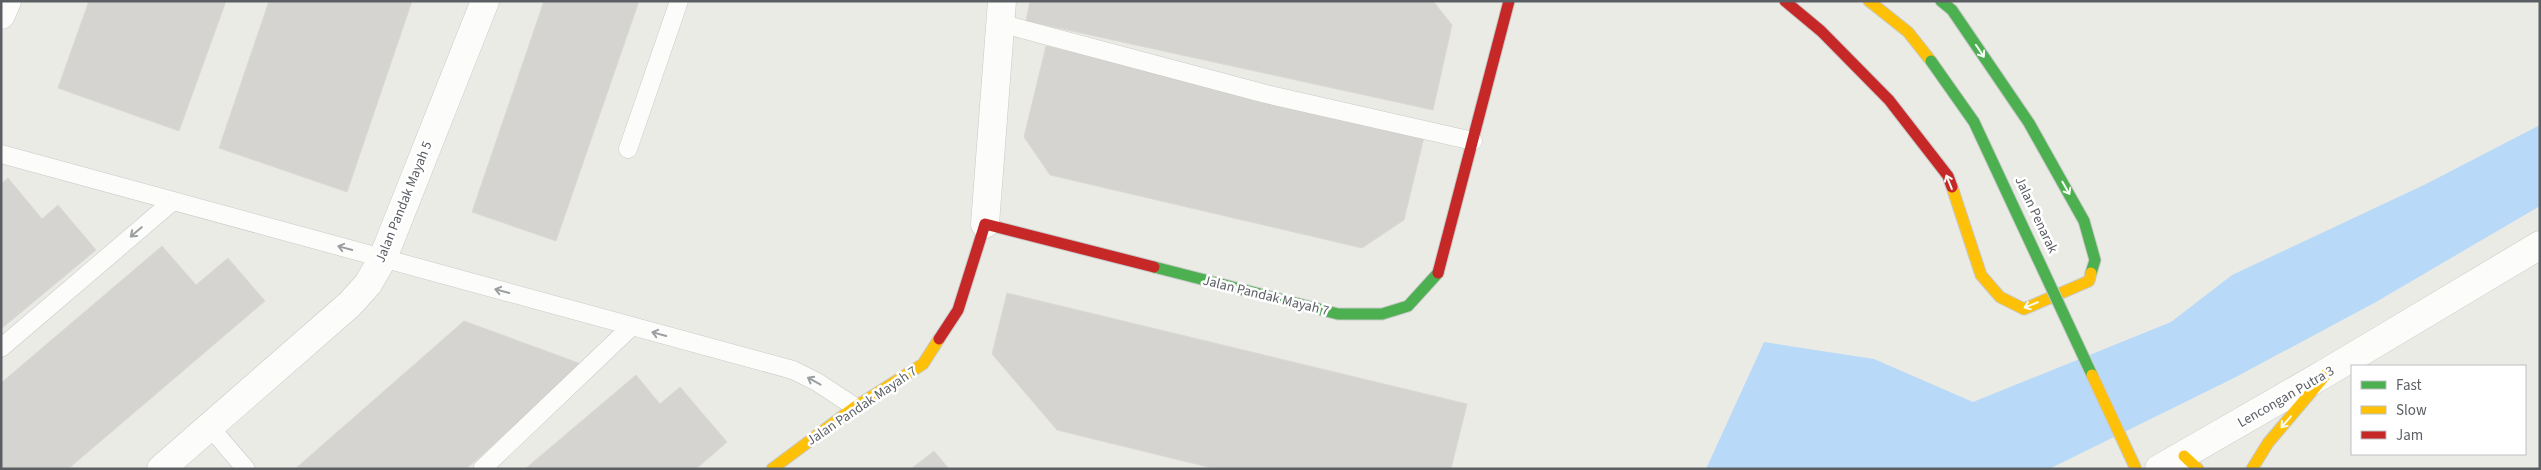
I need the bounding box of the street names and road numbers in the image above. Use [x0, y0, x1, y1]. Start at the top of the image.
street label: Jalan Pandak Mayah 5 [370, 138, 438, 266]
street label: Jalan Penarak [2009, 173, 2063, 257]
street label: Jalan Pandak Mayah 7 [1201, 271, 1331, 321]
street label: Lencongan Putra 3 [2234, 361, 2338, 433]
street label: Jalan Pandak Mayah 7 [803, 362, 921, 450]

